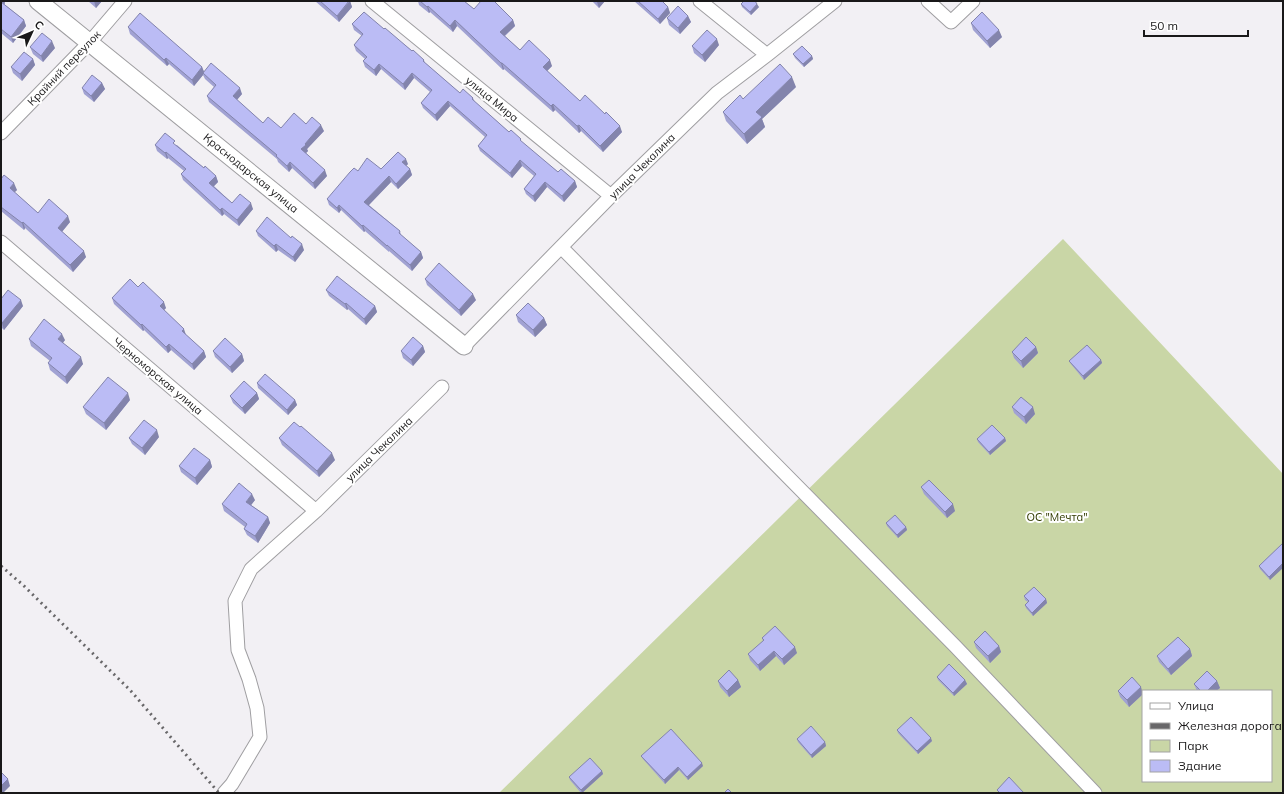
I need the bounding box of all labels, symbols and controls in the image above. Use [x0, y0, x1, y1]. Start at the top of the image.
north arrow [12, 12, 52, 52]
scale bar [1144, 12, 1248, 38]
text: С [32, 17, 47, 33]
text: 50 m [1150, 18, 1178, 33]
street label: Крайний переулок [24, 27, 104, 109]
street label: улица Мира [463, 73, 521, 125]
street label: Краснодарская улица [201, 130, 301, 216]
street label: улица Чекалина [606, 130, 678, 202]
street label: Черноморская улица [110, 334, 206, 418]
street label: улица Чекалина [343, 414, 415, 484]
park label: ОС "Мечта" [1027, 510, 1087, 524]
legend [1142, 690, 1272, 782]
text: Улица [1177, 698, 1214, 713]
text: Железная дорога [1178, 718, 1282, 733]
text: Парк [1178, 738, 1209, 753]
text: Здание [1178, 758, 1222, 773]

